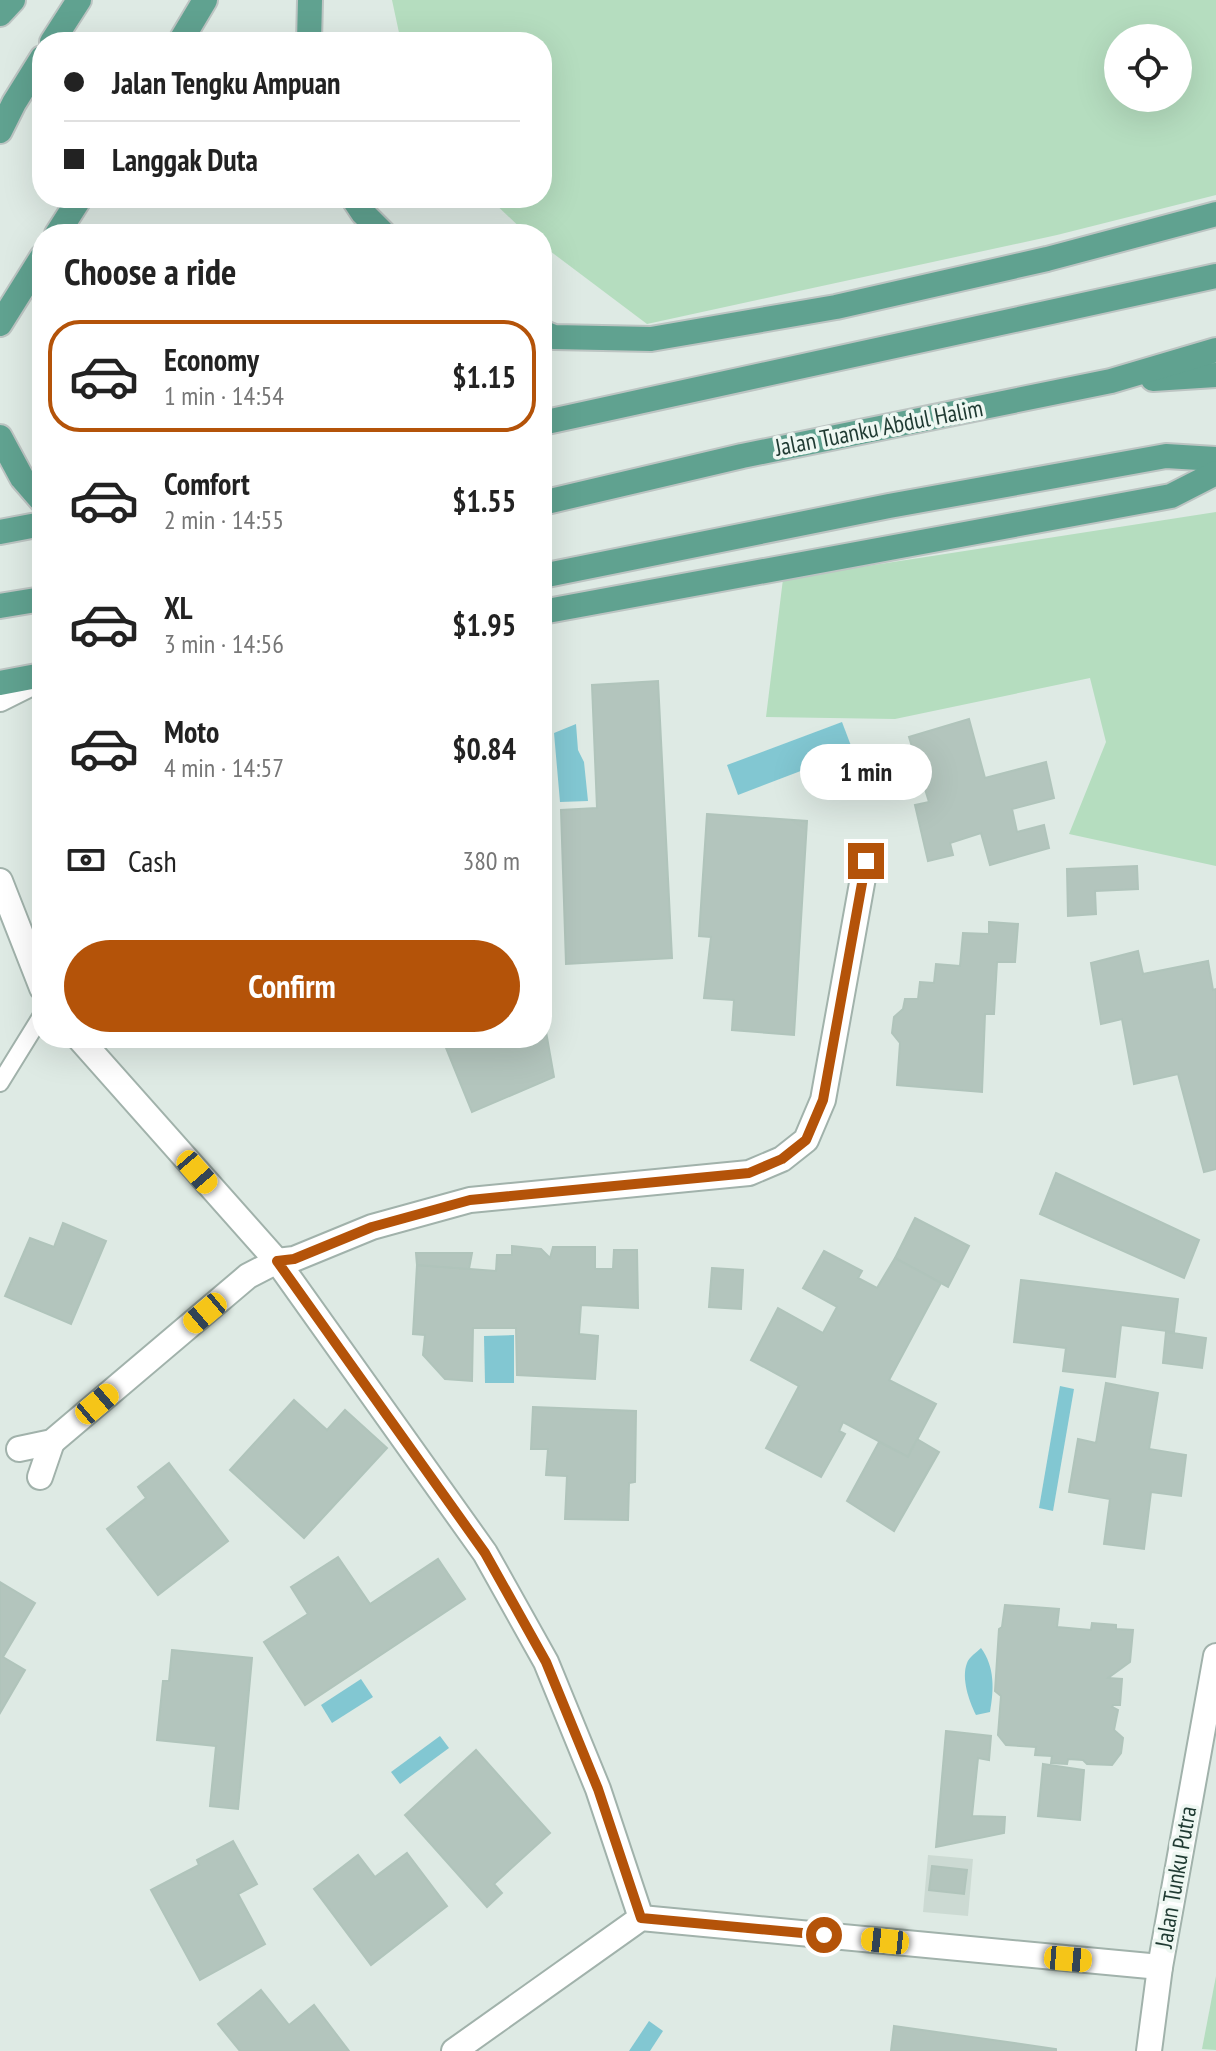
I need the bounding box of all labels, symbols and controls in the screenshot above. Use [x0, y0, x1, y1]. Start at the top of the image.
map controls [1104, 24, 1192, 112]
button: locate [1104, 24, 1192, 112]
text: Jalan Tengku Ampuan [112, 63, 341, 102]
text: Langgak Duta [112, 140, 258, 179]
text: Choose a ride [64, 248, 236, 295]
icon: car [68, 340, 140, 412]
text: Economy [164, 340, 259, 379]
text: $1.15 [452, 357, 516, 396]
text: 1 min · 14:54 [164, 379, 284, 412]
street label: Jalan Tuanku Abdul Halim [771, 392, 985, 463]
icon: car [68, 464, 140, 536]
text: Comfort [164, 464, 250, 503]
text: $1.55 [452, 481, 516, 520]
text: 2 min · 14:55 [164, 503, 284, 536]
icon: car [68, 588, 140, 660]
text: XL [164, 588, 193, 627]
text: $1.95 [452, 605, 516, 644]
text: 3 min · 14:56 [164, 627, 284, 660]
icon: car [68, 712, 140, 784]
text: Moto [164, 712, 219, 751]
text: $0.84 [452, 729, 516, 768]
callout: 1 min [800, 745, 932, 801]
text: 4 min · 14:57 [164, 751, 284, 784]
text: 1 min [840, 755, 892, 788]
icon: cash [64, 838, 108, 882]
text: Cash [128, 841, 177, 880]
route end [848, 843, 884, 879]
text: 380 m [462, 844, 520, 877]
button: Confirm [64, 940, 520, 1032]
car [172, 1146, 222, 1198]
car [179, 1288, 231, 1338]
car [71, 1379, 123, 1429]
street label: Jalan Tunku Putra [1148, 1804, 1203, 1951]
route start [806, 1917, 842, 1953]
car [860, 1927, 910, 1955]
car [1043, 1945, 1093, 1973]

